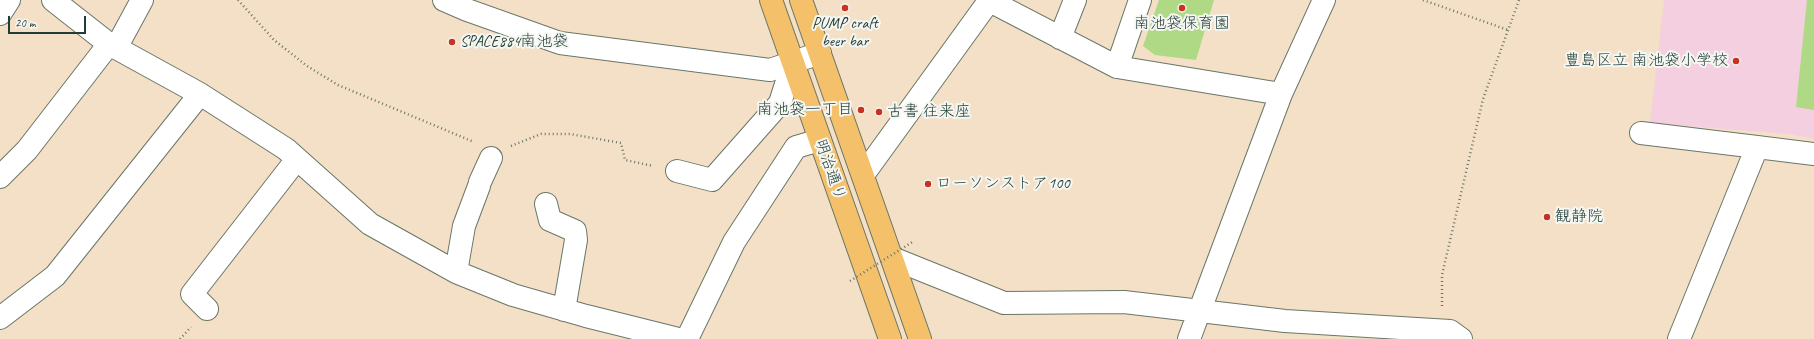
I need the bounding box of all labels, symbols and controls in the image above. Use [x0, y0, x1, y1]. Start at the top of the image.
marker: PUMP craft beer bar [840, 3, 850, 13]
marker: 南池袋保育園 [1177, 3, 1187, 13]
scale bar [10, 8, 88, 34]
place label: PUMP craft beer bar [812, 14, 878, 52]
place label: 南池袋保育園 [1134, 14, 1230, 34]
text: 20 m [15, 15, 35, 31]
place label: SPACE884南池袋 [460, 32, 568, 52]
marker: SPACE884南池袋 [447, 37, 457, 47]
place label: 豊島区立 南池袋小学校 [1564, 51, 1728, 71]
marker: 豊島区立 南池袋小学校 [1731, 56, 1741, 66]
place label: 南池袋一丁目 [757, 100, 853, 120]
place label: 古書 往来座 [887, 102, 971, 122]
marker: 南池袋一丁目 [856, 105, 866, 115]
marker: 古書 往来座 [874, 107, 884, 117]
street label: 明治通り [811, 137, 849, 203]
place label: ローソンストア100 [936, 174, 1070, 194]
marker: ローソンストア100 [923, 179, 933, 189]
place label: 観静院 [1555, 207, 1603, 227]
marker: 観静院 [1542, 212, 1552, 222]

